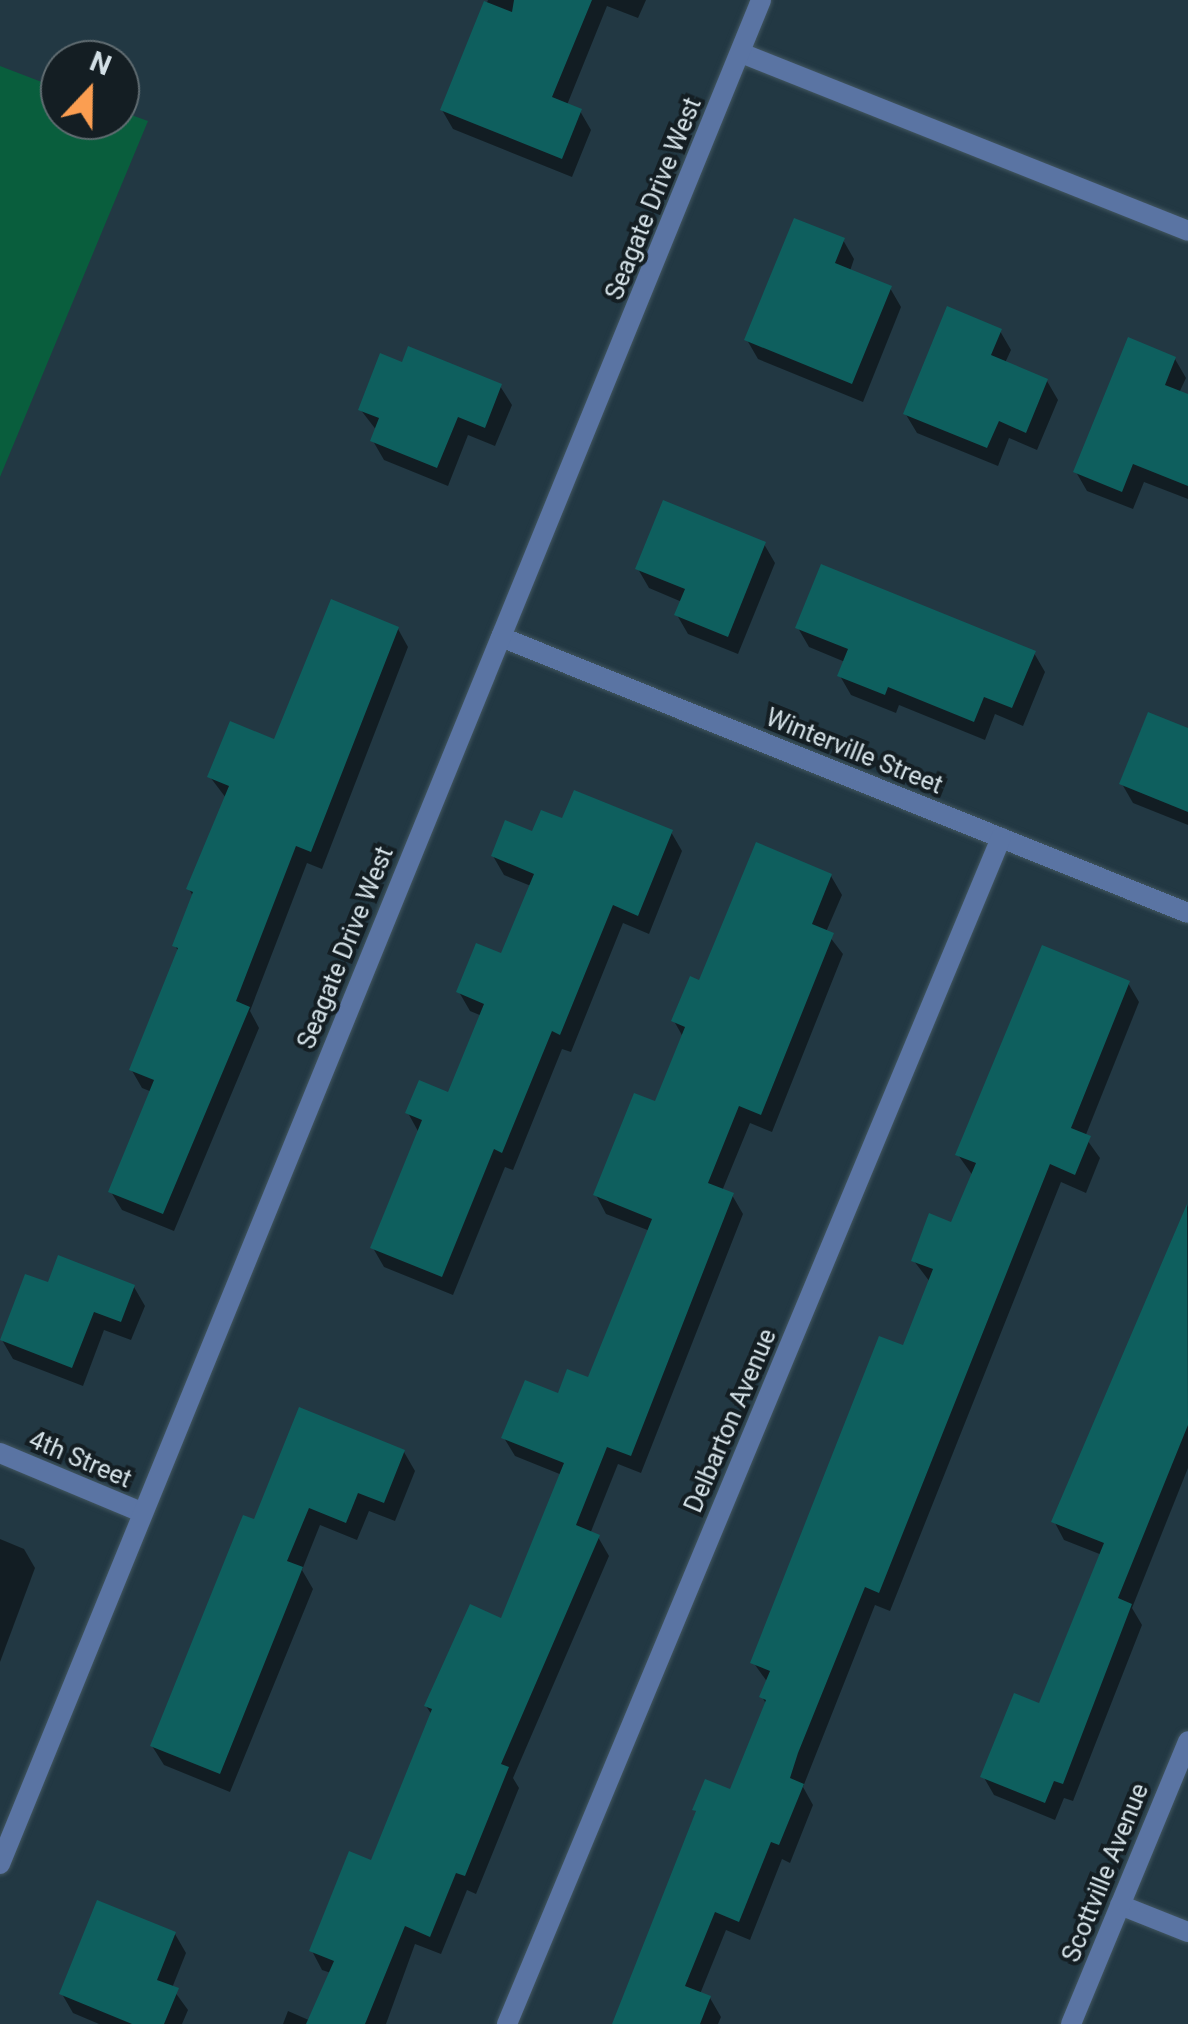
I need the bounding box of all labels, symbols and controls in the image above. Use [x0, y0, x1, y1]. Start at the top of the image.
north arrow [40, 40, 140, 140]
text: N [85, 45, 116, 83]
street label: Seagate Drive West [600, 93, 708, 305]
street label: Winterville Street [761, 703, 947, 801]
street label: Seagate Drive West [292, 842, 400, 1054]
street label: Delbarton Avenue [679, 1325, 783, 1517]
street label: 4th Street [24, 1425, 136, 1495]
street label: Scottville Avenue [1056, 1779, 1156, 1967]

